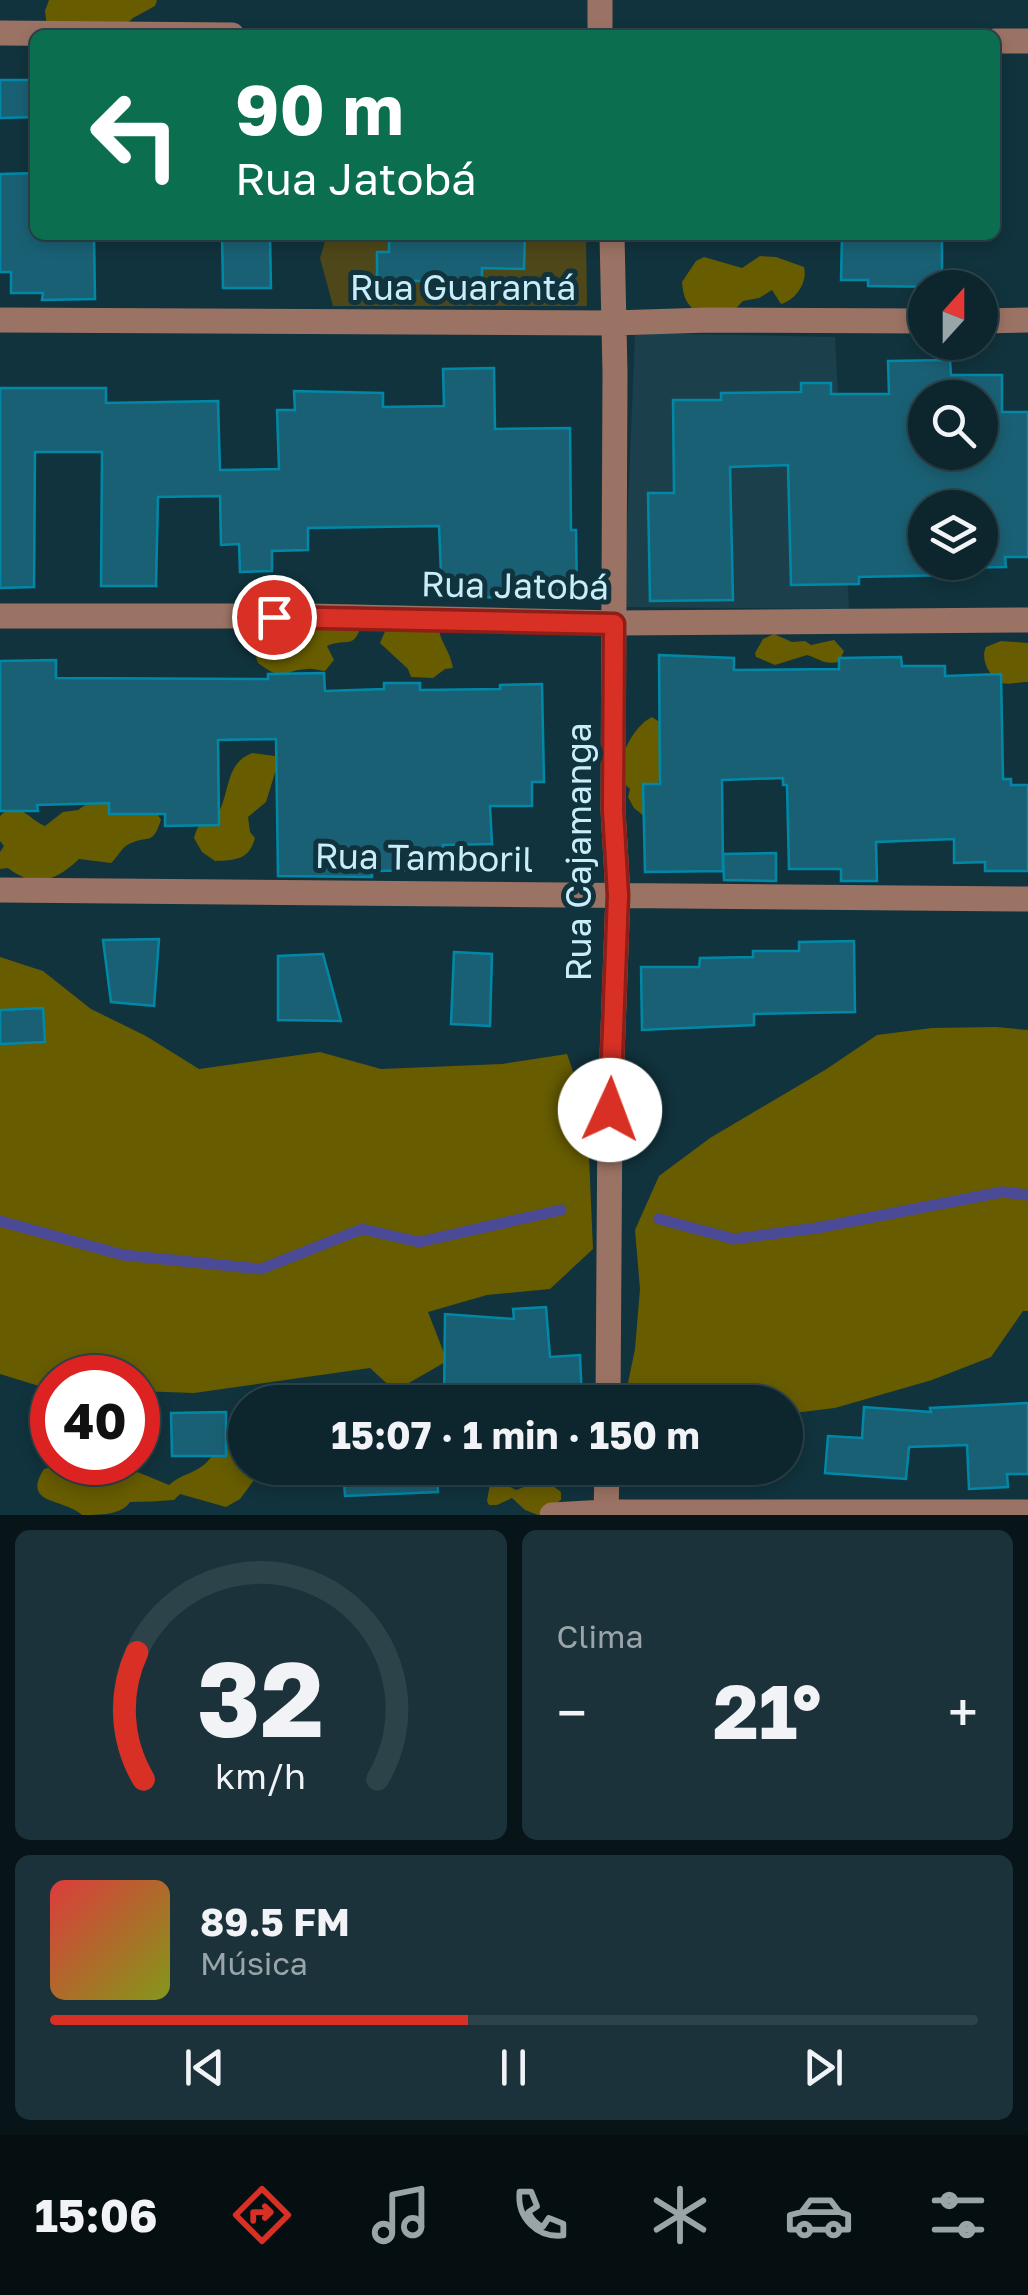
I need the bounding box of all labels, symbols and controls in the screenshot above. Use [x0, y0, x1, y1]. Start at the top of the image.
text: 90 m [235, 66, 404, 150]
icon: left [70, 70, 200, 200]
text: Rua Jatobá [235, 151, 477, 205]
street label: Rua Guarantá [350, 266, 576, 308]
north arrow [908, 270, 998, 360]
map controls [908, 270, 998, 580]
button: search [908, 380, 998, 470]
button: layers [908, 490, 998, 580]
street label: Rua Jatobá [421, 562, 609, 608]
pin [232, 575, 317, 660]
icon: arrive [247, 590, 302, 645]
street label: Rua Cajamanga [557, 722, 599, 982]
street label: Rua Tamboril [314, 834, 534, 880]
position arrow [558, 1058, 662, 1162]
speed limit sign: 40 [30, 1355, 160, 1485]
text: 15:07 · 1 min · 150 m [331, 1412, 700, 1457]
text: Clima [557, 1617, 643, 1655]
text: 32 [197, 1635, 324, 1760]
text: 21° [713, 1665, 822, 1756]
text: − [557, 1679, 587, 1745]
text: + [948, 1679, 978, 1745]
text: km/h [215, 1754, 306, 1797]
text: 89.5 FM [200, 1899, 350, 1944]
text: Música [200, 1944, 308, 1982]
icon: previous [177, 2040, 232, 2095]
icon: pause [486, 2040, 541, 2095]
icon: next [796, 2040, 851, 2095]
icon: directions [227, 2180, 297, 2250]
icon: music [366, 2180, 436, 2250]
icon: phone [505, 2180, 575, 2250]
icon: climate [645, 2180, 715, 2250]
icon: car [784, 2180, 854, 2250]
icon: filters [923, 2180, 993, 2250]
text: 15:06 [35, 2188, 158, 2242]

